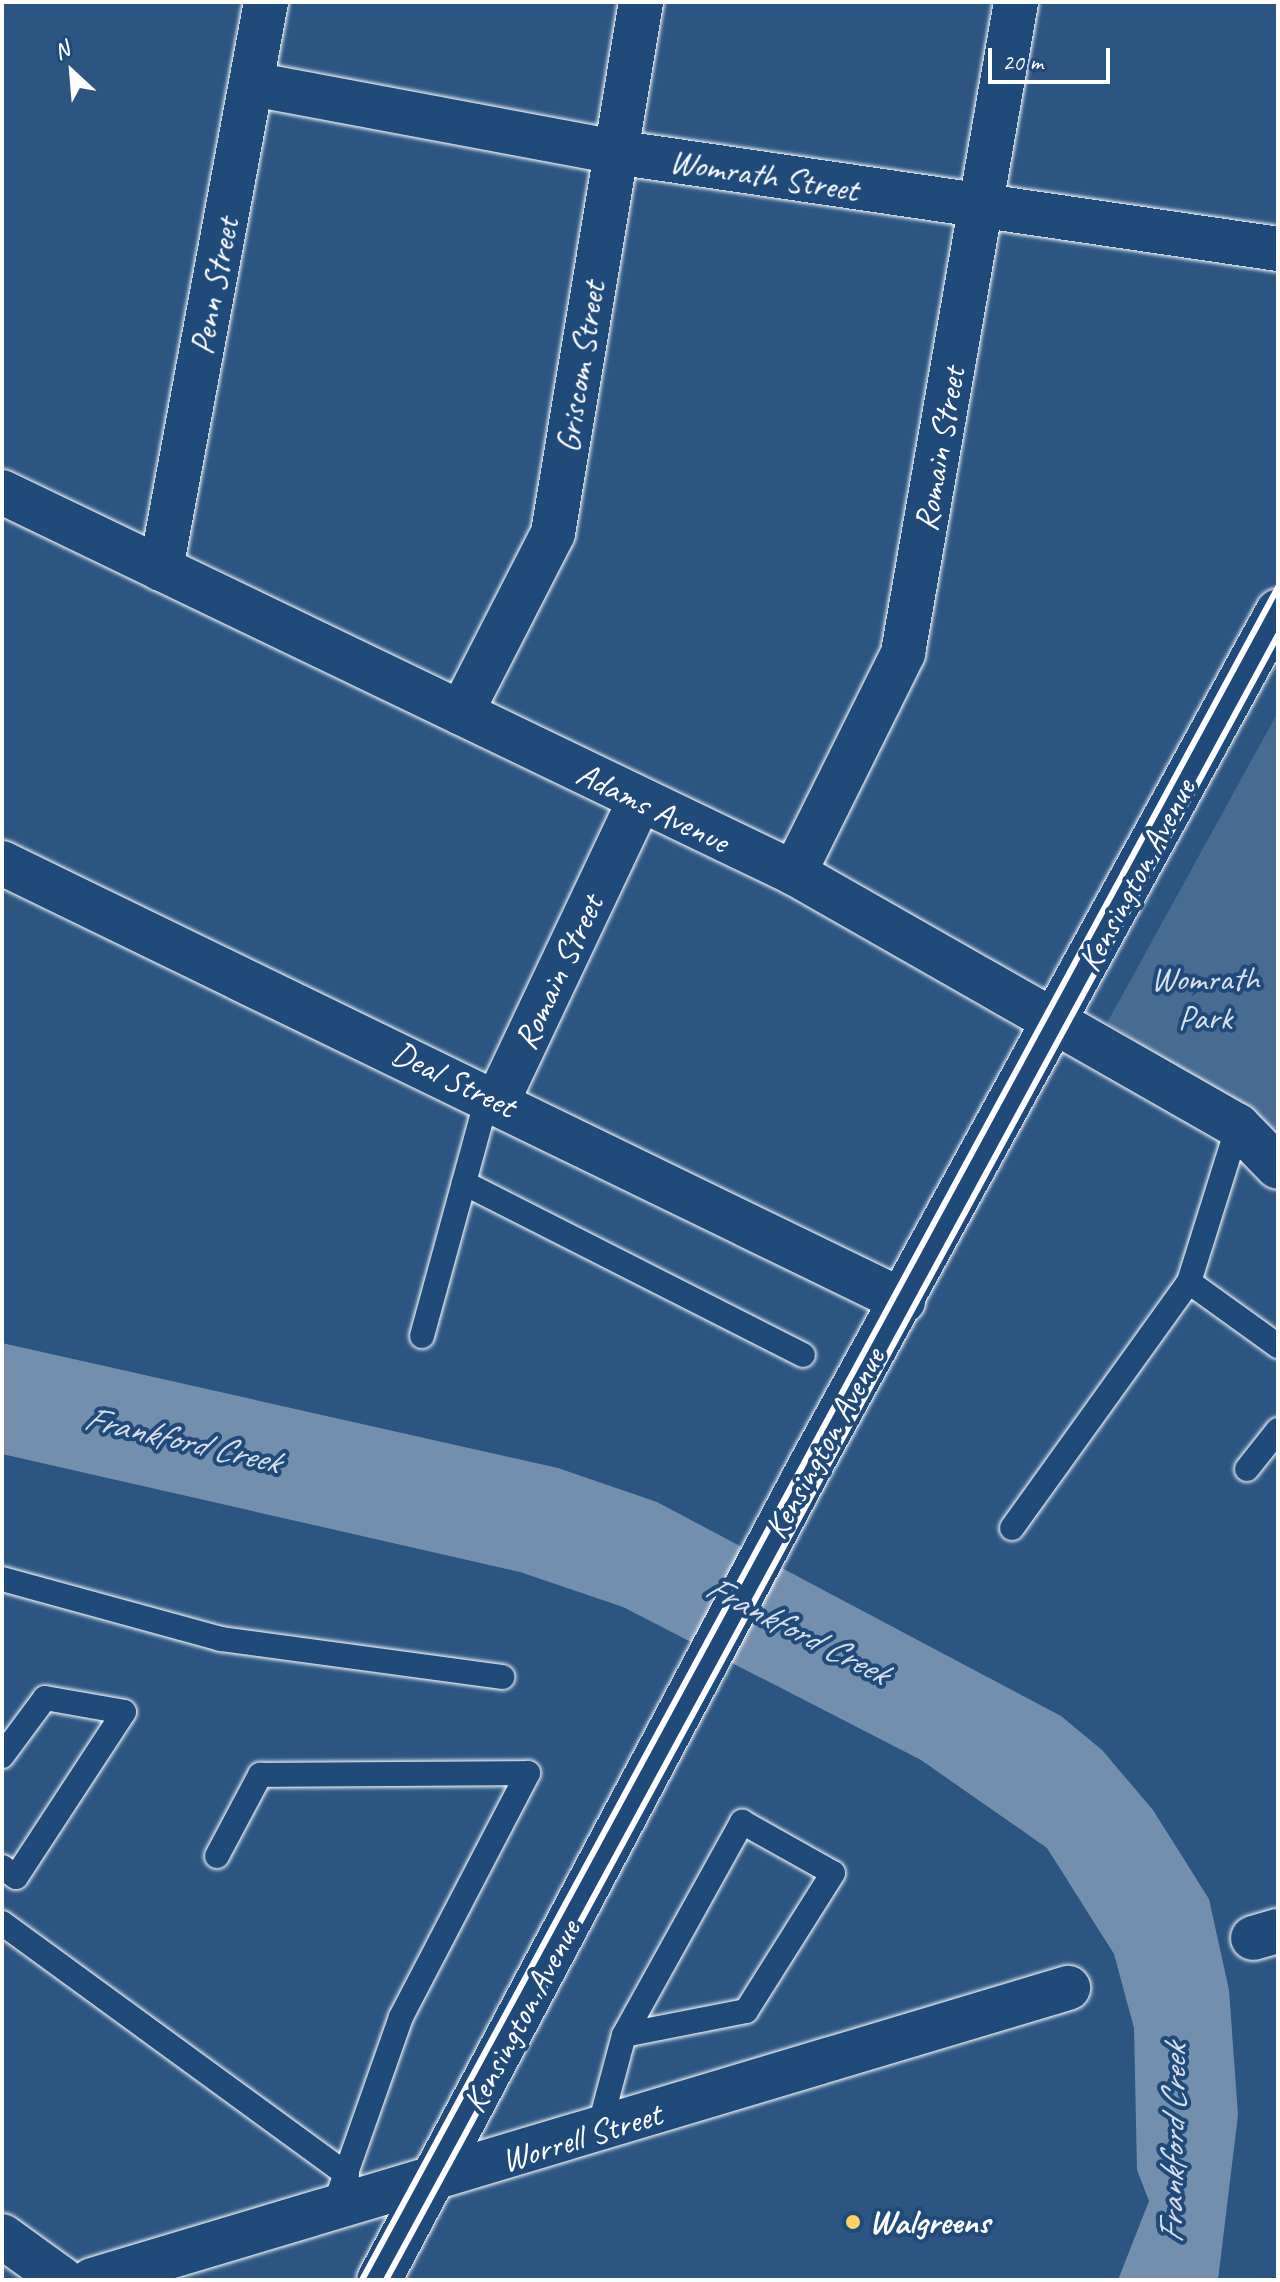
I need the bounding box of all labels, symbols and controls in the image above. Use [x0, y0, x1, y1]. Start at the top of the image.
north arrow [32, 32, 112, 112]
scale bar [992, 32, 1114, 82]
text: N [49, 35, 74, 66]
text: 20 m [1002, 47, 1043, 77]
street label: Womrath Street [667, 140, 861, 210]
street label: Penn Street [181, 214, 247, 358]
street label: Griscom Street [546, 278, 614, 456]
street label: Romain Street [904, 363, 974, 535]
street label: Adams Avenue [570, 753, 736, 861]
street label: Kensington Avenue [1068, 772, 1204, 978]
street label: Romain Street [504, 888, 612, 1056]
park label: Womrath Park [1151, 958, 1259, 1038]
street label: Deal Street [385, 1032, 523, 1126]
street label: Kensington Avenue [755, 1340, 893, 1546]
water label: Frankford Creek [80, 1397, 284, 1483]
water label: Frankford Creek [698, 1566, 896, 1694]
street label: Kensington Avenue [453, 1913, 589, 2119]
water label: Frankford Creek [1150, 2044, 1196, 2244]
street label: Worrell Street [496, 2093, 666, 2181]
place label: Walgreens [869, 2202, 990, 2242]
marker: Walgreens [844, 2213, 862, 2231]

